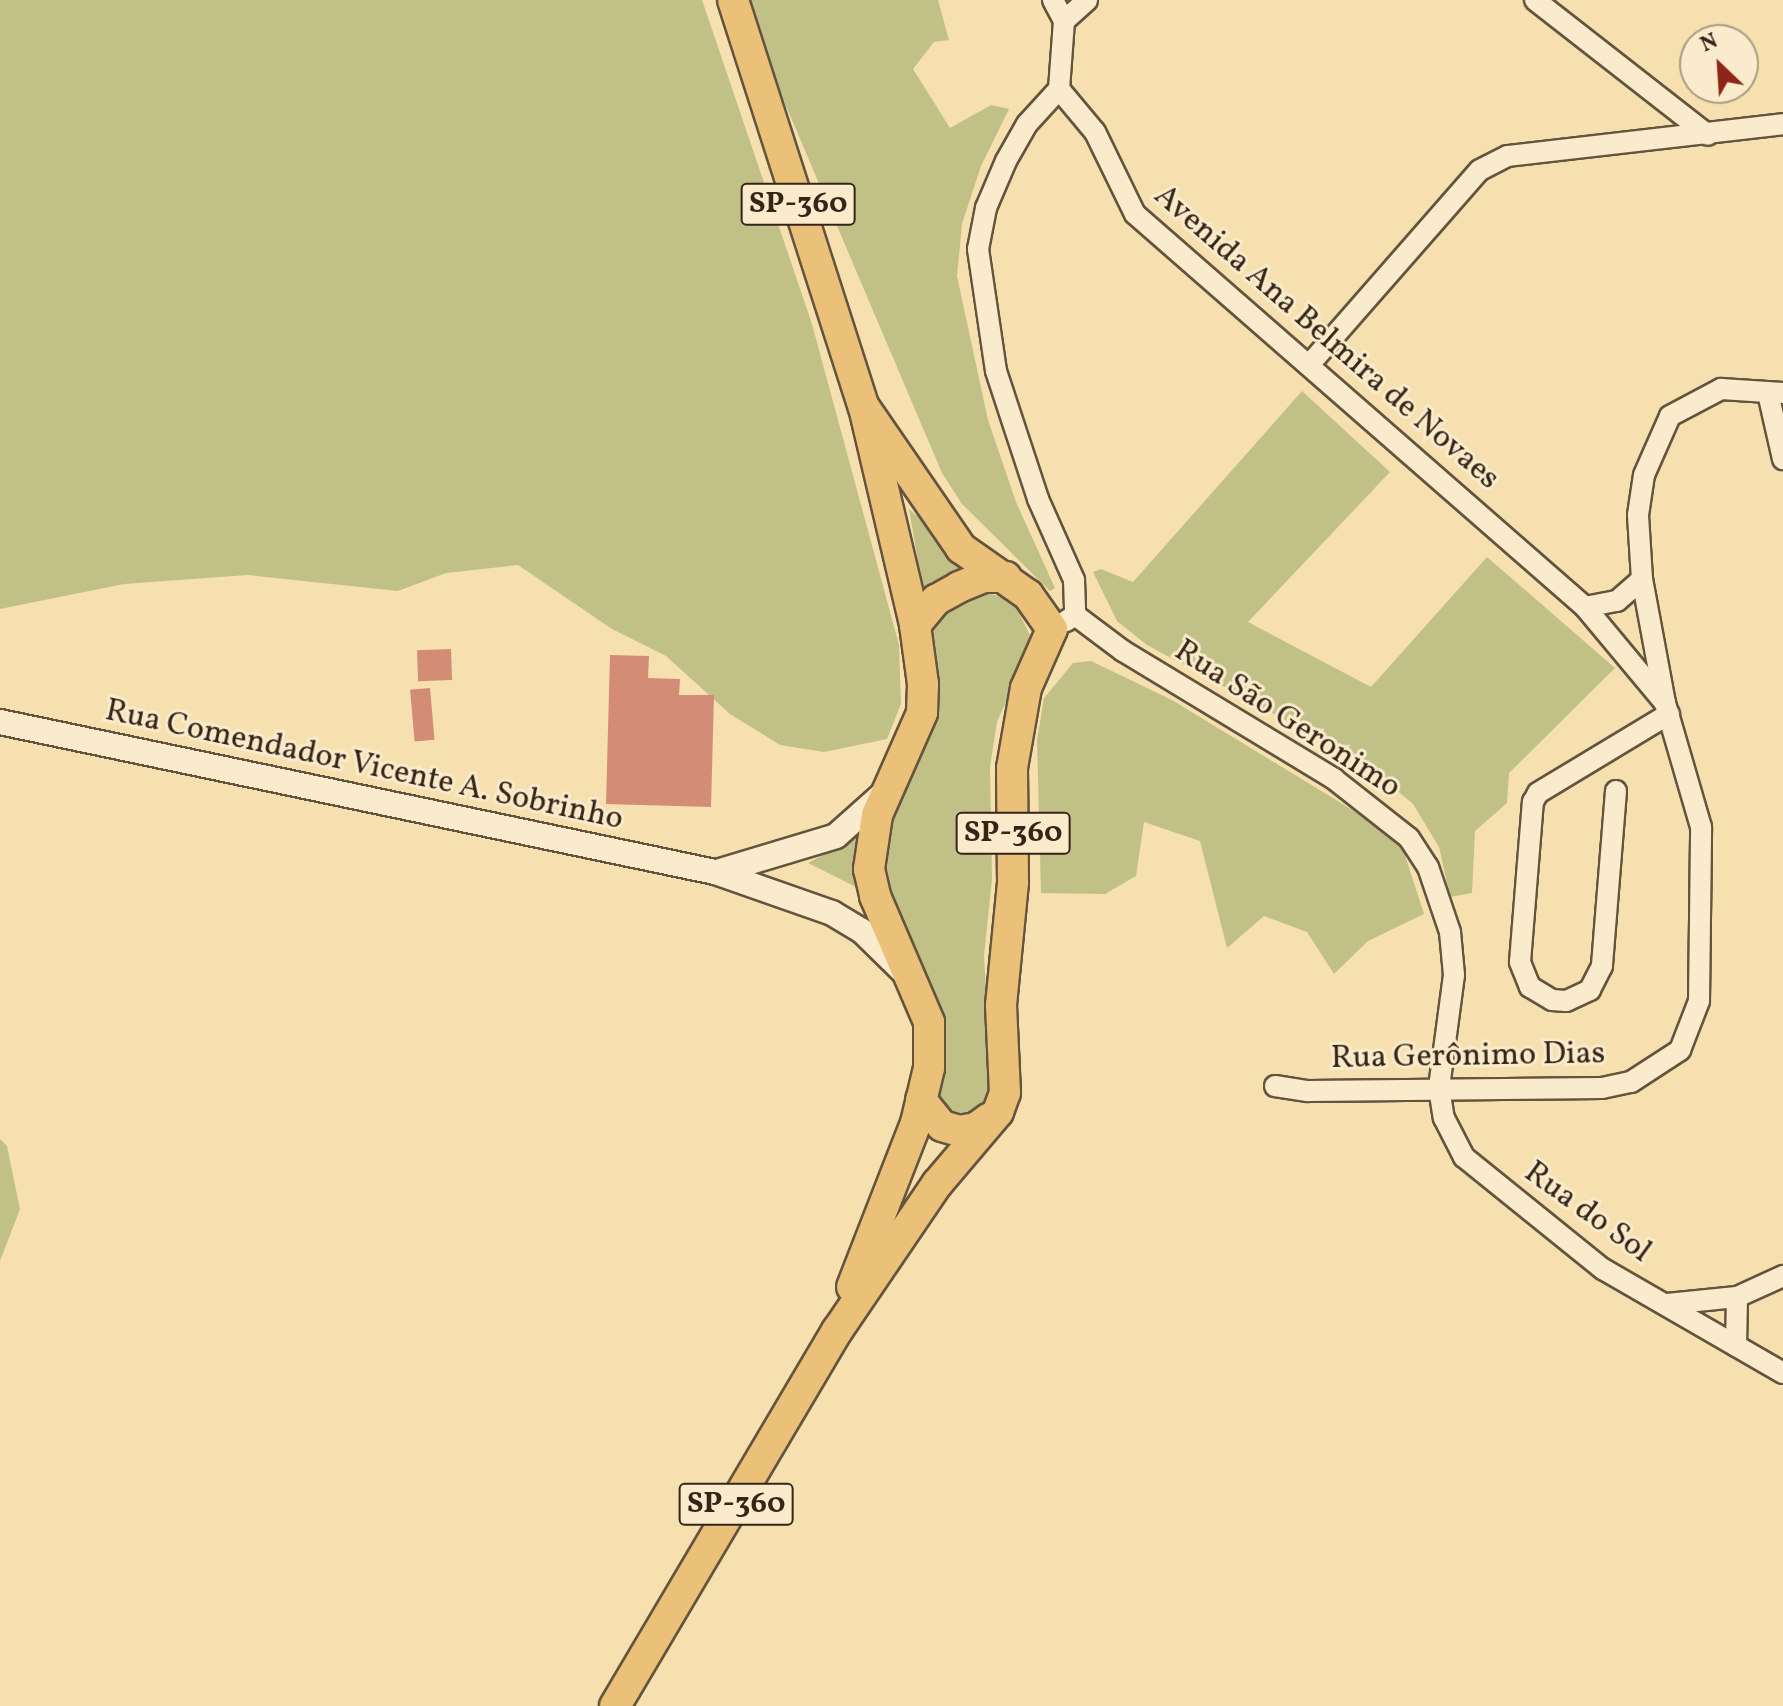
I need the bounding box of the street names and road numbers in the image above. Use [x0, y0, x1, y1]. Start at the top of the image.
street label: Avenida Ana Belmira de Novaes [1145, 177, 1507, 499]
road number: SP-360 [740, 178, 856, 230]
street label: Rua São Geronimo [1167, 632, 1407, 808]
street label: Rua Comendador Vicente A. Sobrinho [101, 692, 627, 840]
road number: SP-360 [955, 807, 1071, 859]
street label: Rua Gerônimo Dias [1331, 1035, 1605, 1079]
street label: Rua do Sol [1516, 1154, 1658, 1272]
road number: SP-360 [678, 1478, 794, 1530]

